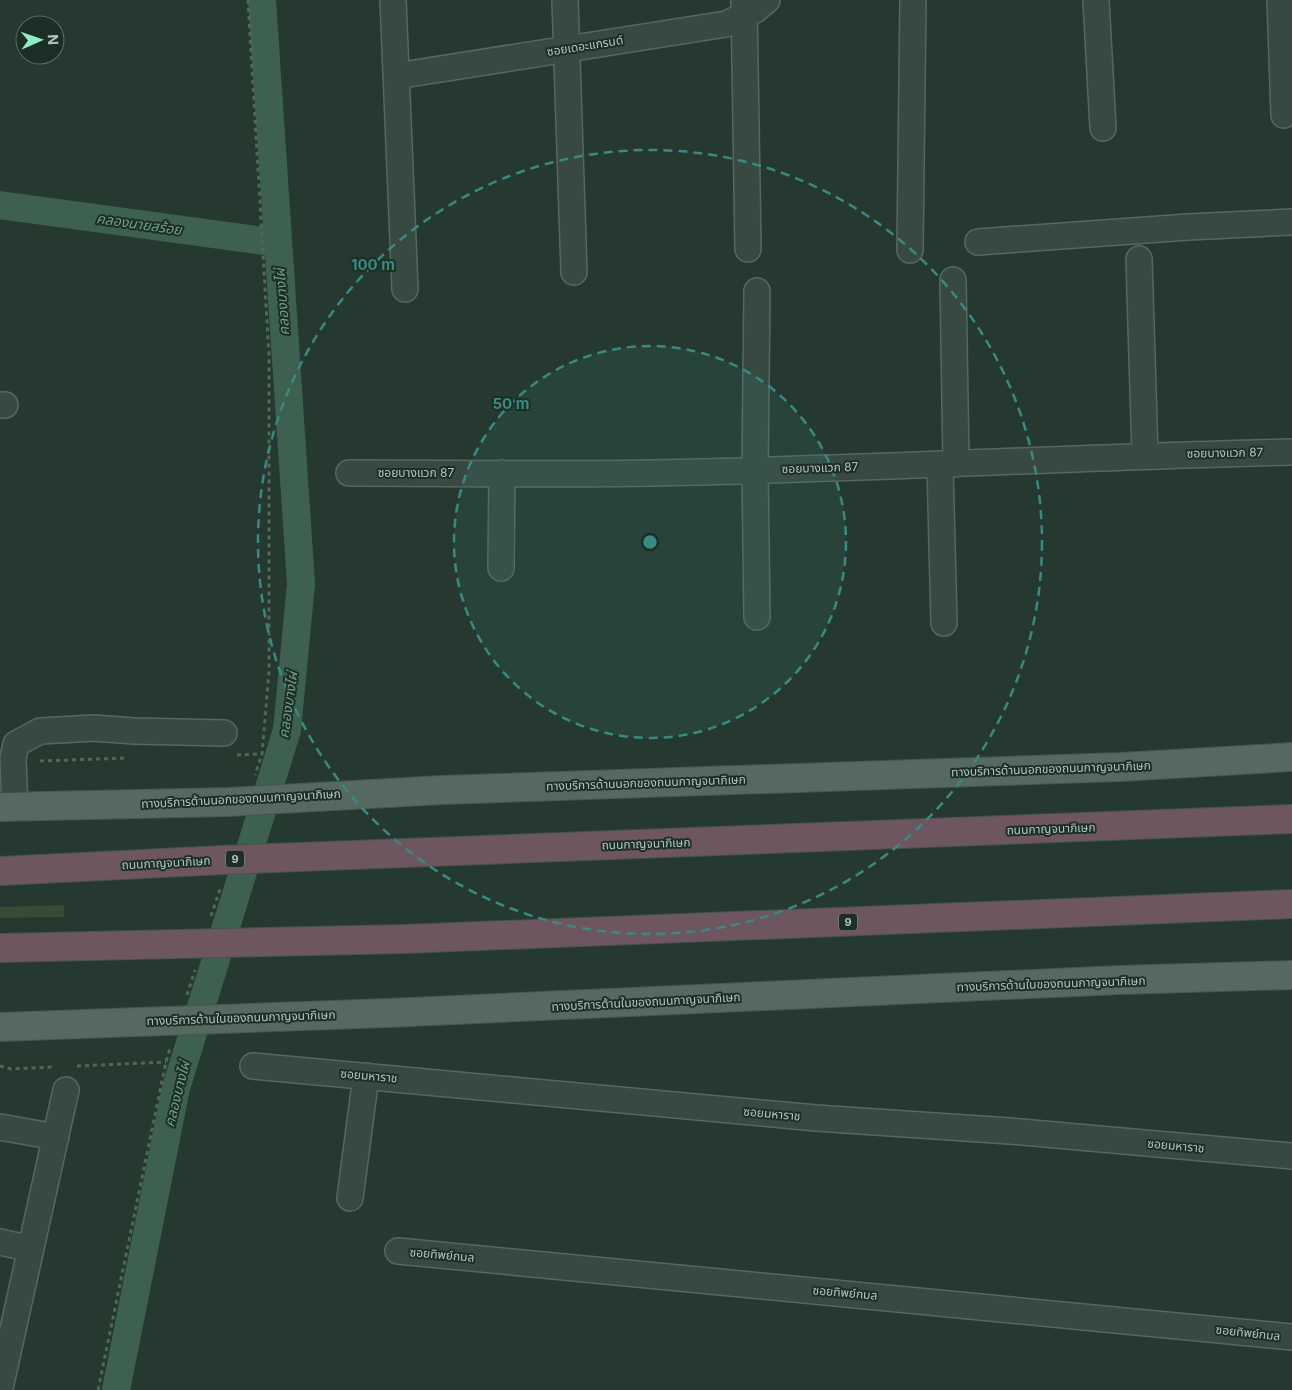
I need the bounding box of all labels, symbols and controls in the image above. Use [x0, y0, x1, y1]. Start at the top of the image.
north arrow [15, 15, 65, 65]
street label: ซอยเดอะแกรนด์ [546, 32, 624, 59]
text: N [45, 34, 62, 45]
water label: คลองนายสร้อย [95, 209, 184, 238]
text: 100 m [351, 255, 395, 274]
water label: คลองบางไผ่ [271, 266, 292, 336]
text: 50 m [493, 394, 529, 413]
street label: ซอยบางแวก 87 [1187, 444, 1264, 461]
street label: ซอยบางแวก 87 [781, 459, 859, 476]
street label: ซอยบางแวก 87 [378, 465, 455, 480]
centre of rings [641, 533, 659, 551]
water label: คลองบางไผ่ [274, 669, 301, 739]
street label: ทางบริการด้านนอกของถนนกาญจนาภิเษก [951, 758, 1151, 779]
street label: ทางบริการด้านนอกของถนนกาญจนาภิเษก [546, 772, 746, 793]
street label: ทางบริการด้านนอกของถนนกาญจนาภิเษก [141, 786, 341, 811]
street label: ถนนกาญจนาภิเษก [1006, 819, 1096, 838]
street label: ถนนกาญจนาภิเษก [601, 834, 691, 853]
road number: 9 [226, 851, 244, 868]
street label: ถนนกาญจนาภิเษก [121, 853, 211, 872]
road number: 9 [839, 914, 857, 930]
street label: ทางบริการด้านในของถนนกาญจนาภิเษก [956, 973, 1146, 994]
street label: ทางบริการด้านในของถนนกาญจนาภิเษก [551, 989, 741, 1014]
street label: ทางบริการด้านในของถนนกาญจนาภิเษก [146, 1007, 336, 1028]
water label: คลองบางไผ่ [160, 1057, 193, 1129]
street label: ซอยมหาราช [340, 1066, 398, 1085]
street label: ซอยมหาราช [743, 1104, 801, 1123]
street label: ซอยมหาราช [1147, 1136, 1205, 1155]
street label: ซอยทิพย์กมล [409, 1244, 475, 1265]
street label: ซอยทิพย์กมล [812, 1282, 878, 1303]
street label: ซอยทิพย์กมล [1215, 1322, 1281, 1343]

